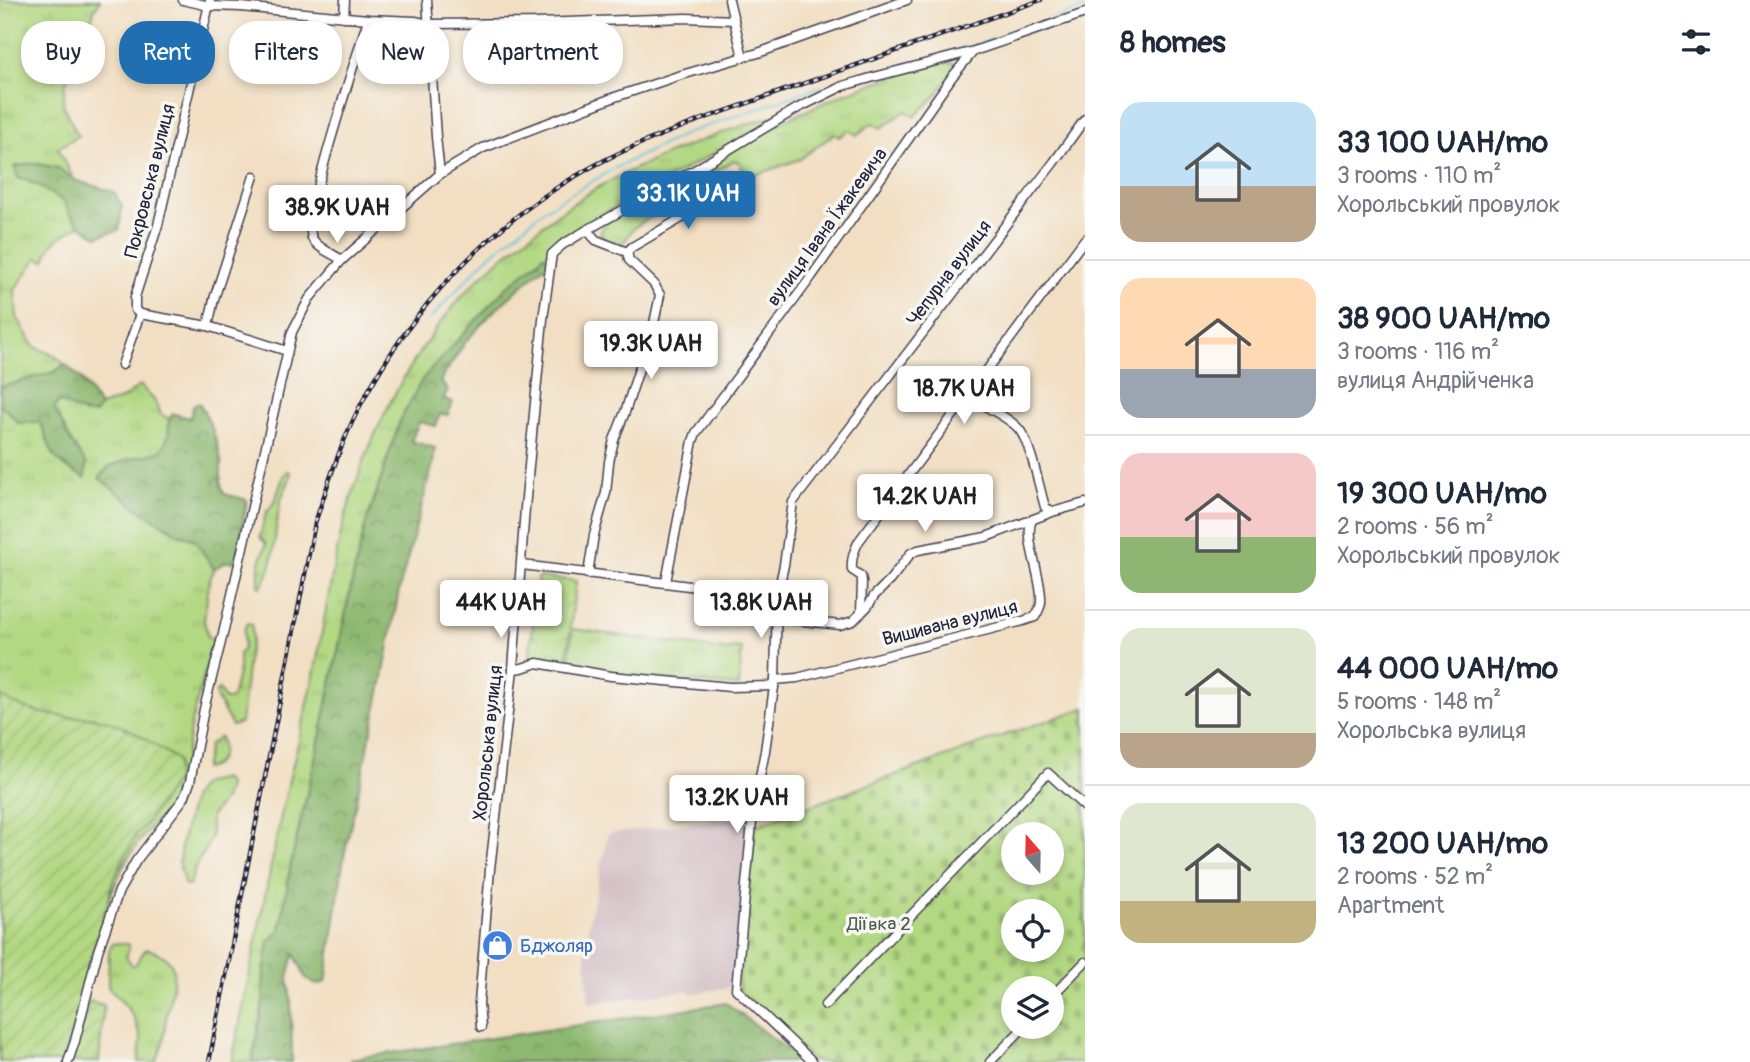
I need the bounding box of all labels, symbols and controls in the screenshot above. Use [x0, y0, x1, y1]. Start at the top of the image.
chip: Buy [21, 21, 105, 84]
chip: Rent [119, 21, 215, 84]
chip: Filters [229, 21, 342, 84]
chip: New [356, 21, 449, 84]
chip: Apartment [463, 21, 623, 84]
icon: filters [1677, 23, 1715, 61]
text: 8 homes [1120, 24, 1226, 61]
street label: Покровська вулиця [119, 101, 181, 260]
text: 33 100 UAH/mo [1337, 124, 1548, 161]
icon: home [1176, 130, 1260, 214]
street label: вулиця Івана Їжакевича [761, 143, 893, 311]
text: 3 rooms · 110 m² [1337, 161, 1501, 190]
pin: 33.1K UAH [608, 172, 768, 231]
text: 33.1K UAH [636, 179, 740, 208]
pin: 38.9K UAH [257, 186, 417, 245]
text: Хорольський провулок [1337, 190, 1560, 219]
text: 38.9K UAH [285, 193, 389, 222]
street label: Чепурна вулиця [901, 215, 997, 331]
text: 38 900 UAH/mo [1337, 300, 1550, 337]
icon: home [1176, 306, 1260, 390]
pin: 19.3K UAH [571, 322, 731, 381]
text: 19.3K UAH [600, 329, 702, 358]
text: 3 rooms · 116 m² [1337, 337, 1499, 366]
pin: 18.7K UAH [884, 366, 1044, 426]
text: вулиця Андрійченка [1337, 366, 1534, 395]
text: 18.7K UAH [913, 374, 1015, 403]
pin: 14.2K UAH [845, 475, 1005, 534]
text: 19 300 UAH/mo [1337, 475, 1547, 512]
icon: home [1176, 481, 1260, 565]
text: 14.2K UAH [873, 482, 977, 511]
text: 2 rooms · 56 m² [1337, 512, 1494, 541]
text: Хорольський провулок [1337, 541, 1560, 570]
pin: 44K UAH [436, 580, 566, 640]
pin: 13.8K UAH [681, 580, 841, 640]
text: 44K UAH [456, 588, 546, 617]
text: 13.8K UAH [710, 588, 812, 617]
street label: Вишивана вулиця [880, 595, 1020, 651]
text: 44 000 UAH/mo [1337, 650, 1558, 687]
icon: home [1176, 656, 1260, 740]
street label: Хорольська вулиця [468, 664, 508, 822]
text: 5 rooms · 148 m² [1337, 687, 1501, 716]
text: Хорольська вулиця [1337, 716, 1526, 745]
pin: 13.2K UAH [657, 776, 817, 835]
text: 13.2K UAH [685, 783, 789, 812]
north arrow [1001, 822, 1064, 886]
map controls [1001, 822, 1064, 1039]
text: 13 200 UAH/mo [1337, 825, 1548, 862]
icon: home [1176, 831, 1260, 915]
text: 2 rooms · 52 m² [1337, 862, 1493, 891]
text: Apartment [1337, 891, 1444, 920]
button: locate [1001, 899, 1064, 962]
park label: Діївка 2 [846, 912, 911, 936]
shop icon: Бджоляр [480, 929, 514, 963]
place label: Бджоляр [520, 934, 593, 958]
button: layers [1001, 976, 1064, 1039]

